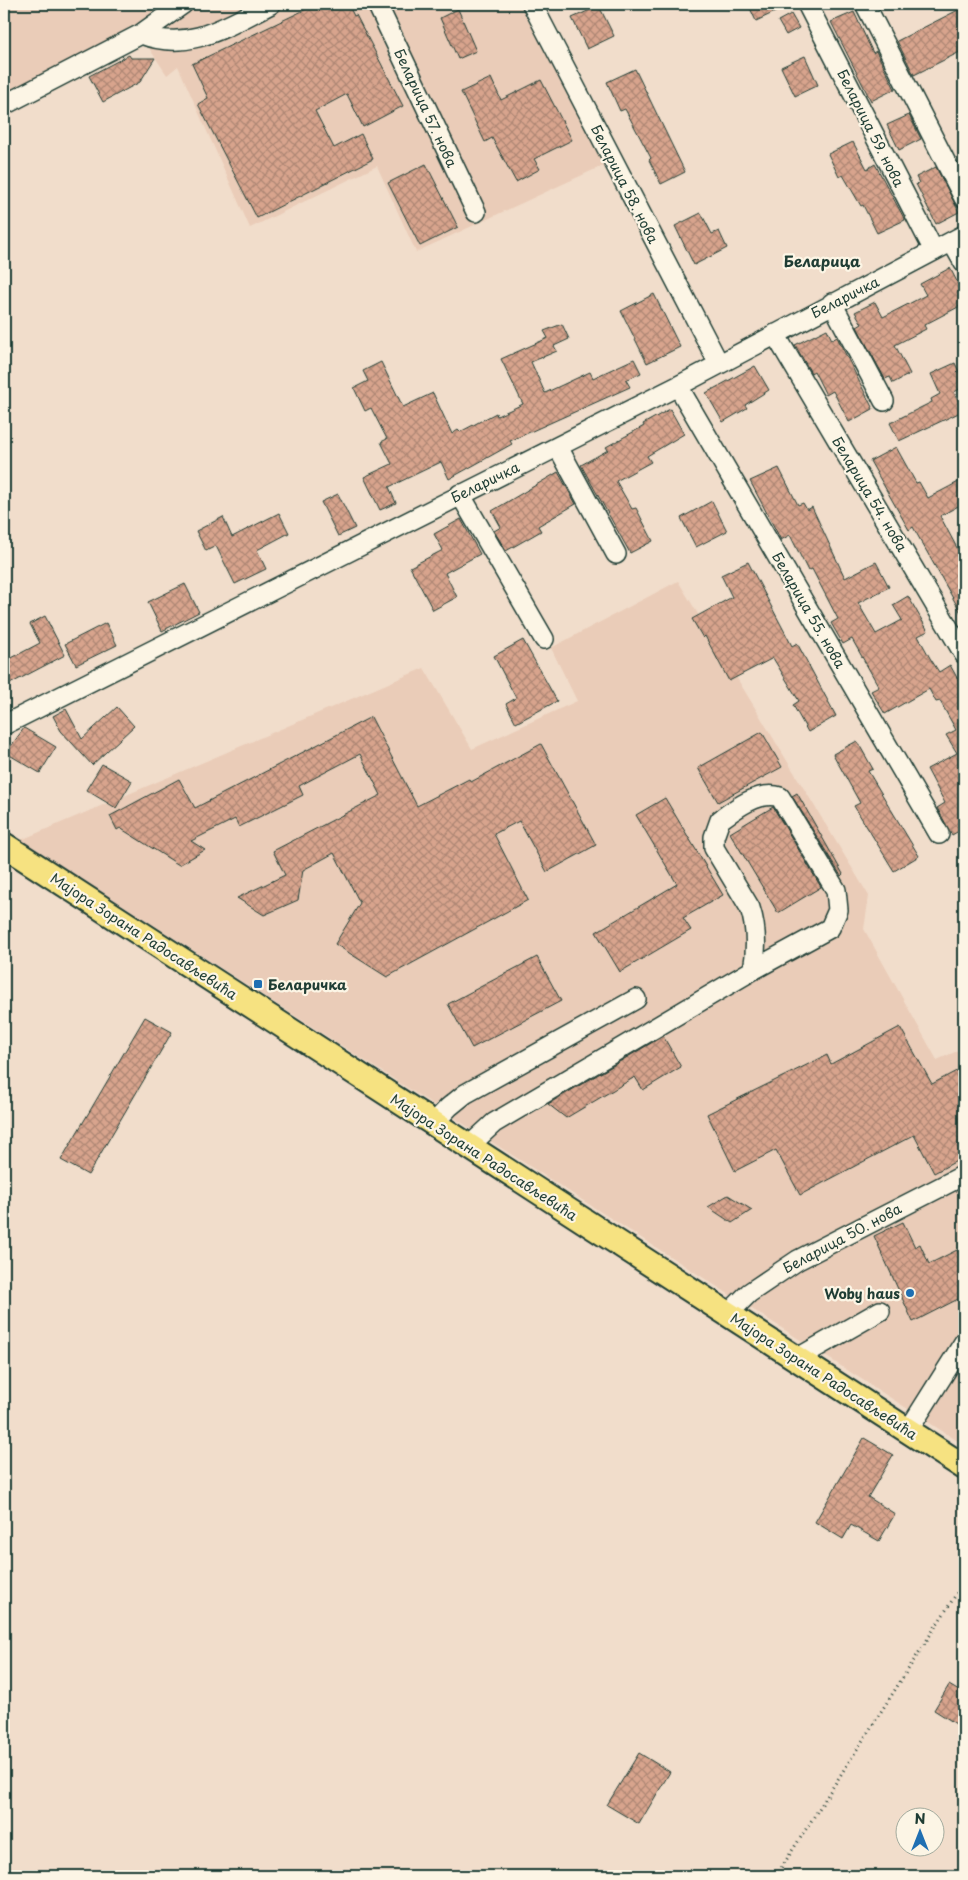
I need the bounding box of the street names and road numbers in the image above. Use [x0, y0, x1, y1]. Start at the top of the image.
street label: Беларица 57. нова [389, 45, 463, 171]
street label: Беларица 59. нова [832, 66, 910, 191]
street label: Беларица 58. нова [586, 121, 664, 247]
street label: Беларичка [807, 271, 883, 323]
street label: Беларица 54. нова [827, 433, 913, 556]
street label: Беларичка [447, 456, 523, 508]
street label: Беларица 55. нова [767, 548, 851, 672]
street label: Мајора Зорана Радосављевића [46, 867, 242, 1005]
street label: Мајора Зорана Радосављевића [386, 1088, 582, 1226]
street label: Беларица 50. нова [779, 1198, 905, 1278]
street label: Мајора Зорана Радосављевића [726, 1307, 922, 1445]

